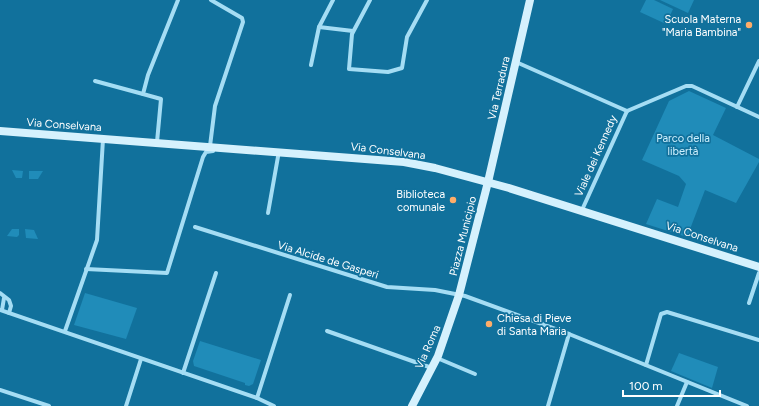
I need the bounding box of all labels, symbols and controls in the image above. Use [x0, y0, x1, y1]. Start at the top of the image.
place label: Scuola Materna "Maria Bambina" [662, 13, 741, 39]
marker: Scuola Materna "Maria Bambina" [744, 20, 754, 30]
street label: Via Terradura [485, 55, 513, 121]
street label: Viale dei Kennedy [572, 113, 620, 199]
street label: Via Conselvana [26, 116, 102, 134]
park label: Parco della libertà [656, 132, 710, 158]
street label: Via Conselvana [350, 140, 426, 162]
place label: Biblioteca comunale [396, 188, 445, 214]
street label: Piazza Municipio [447, 195, 479, 277]
marker: Biblioteca comunale [448, 195, 458, 205]
street label: Via Conselvana [664, 219, 740, 255]
street label: Via Alcide de Gasperi [276, 238, 380, 282]
place label: Chiesa di Pieve di Santa Maria [497, 312, 571, 338]
marker: Chiesa di Pieve di Santa Maria [484, 319, 494, 329]
street label: Via Roma [413, 323, 443, 371]
scale bar [623, 372, 720, 398]
text: 100 m [629, 379, 663, 393]

